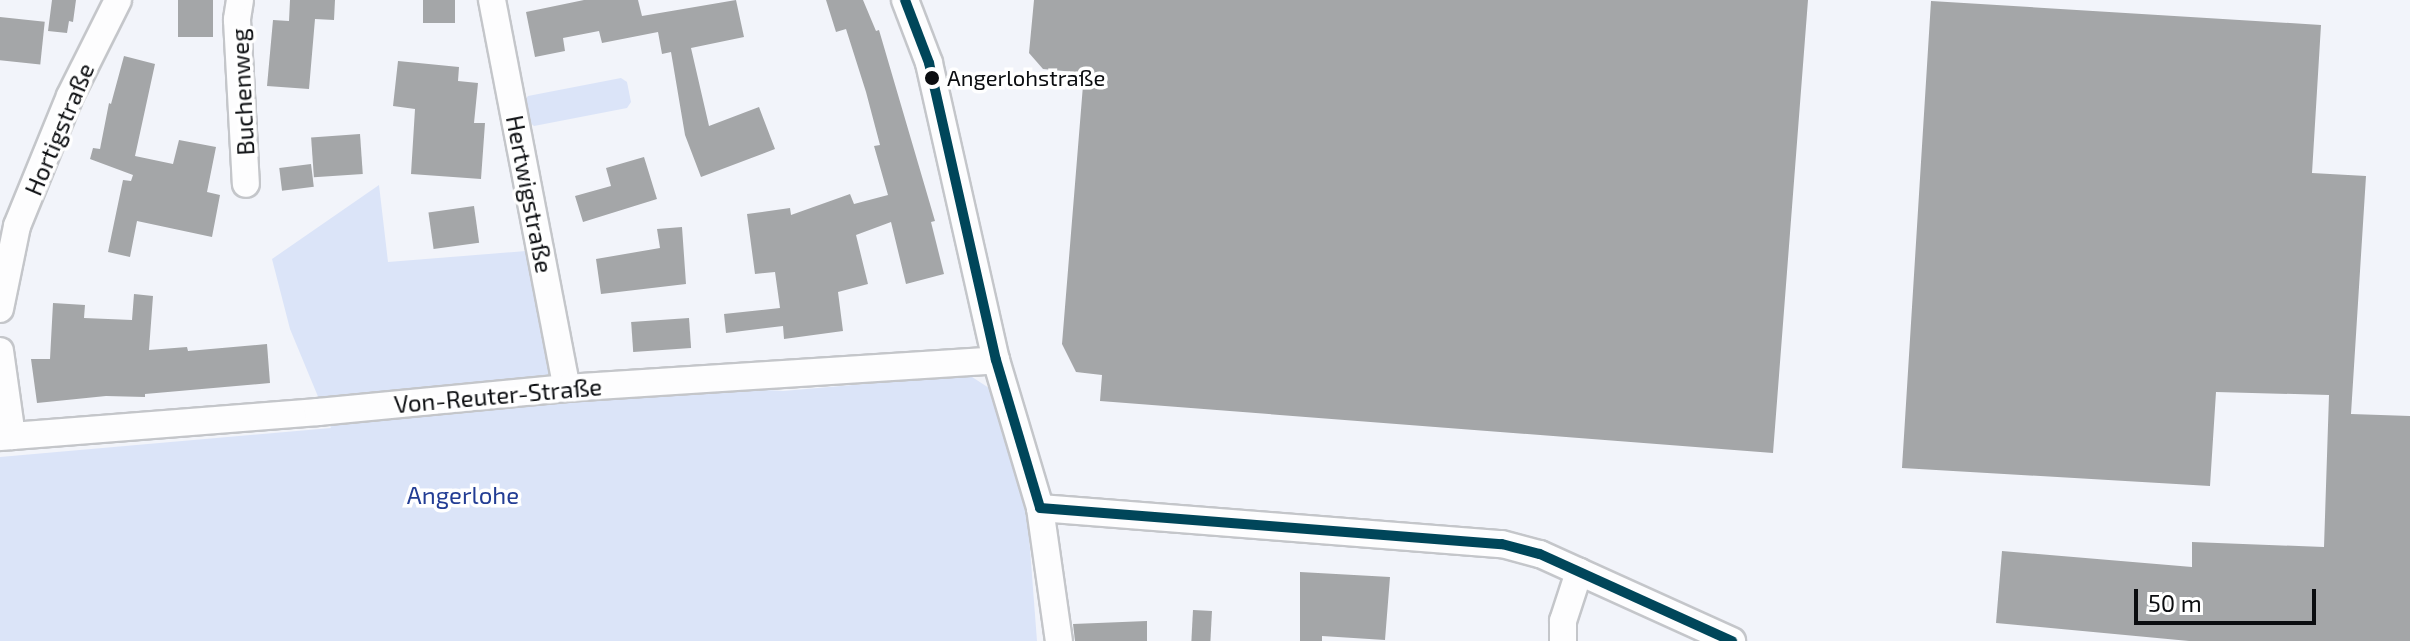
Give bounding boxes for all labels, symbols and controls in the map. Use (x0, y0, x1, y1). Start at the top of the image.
street label: Buchenweg (224, 28, 260, 156)
street label: Hortigstraße (18, 58, 100, 200)
place label: Angerlohstraße (947, 65, 1105, 91)
marker: Angerlohstraße (924, 70, 940, 86)
street label: Hertwigstraße (501, 113, 559, 275)
street label: Von-Reuter-Straße (393, 372, 603, 418)
park label: Angerlohe (407, 481, 519, 509)
scale bar (2138, 573, 2320, 623)
text: 50 m (2148, 588, 2202, 617)

